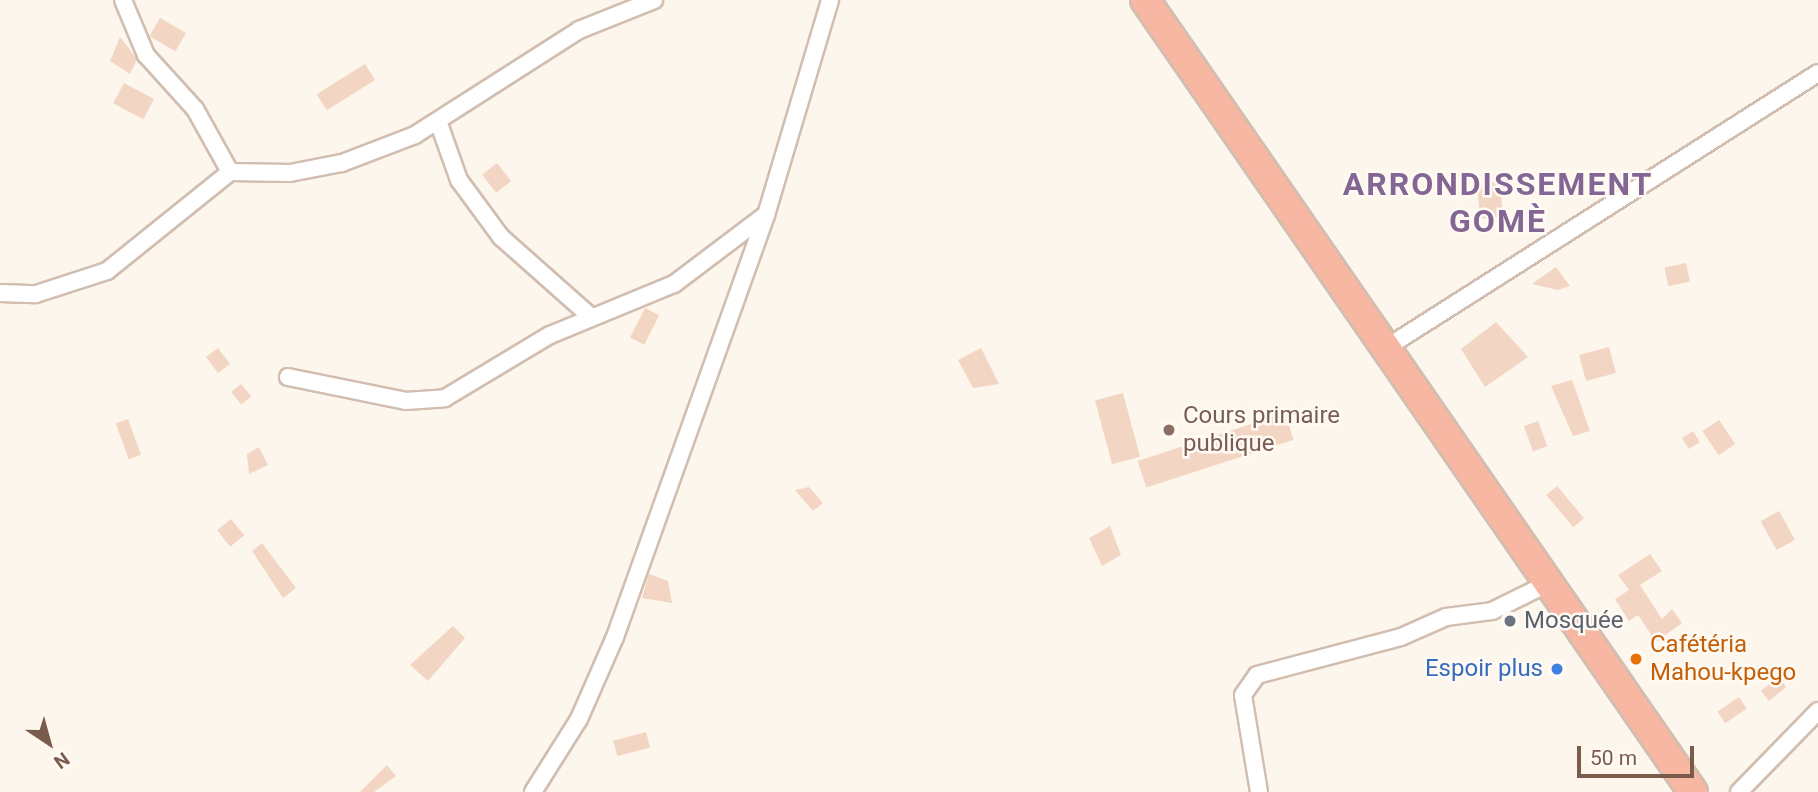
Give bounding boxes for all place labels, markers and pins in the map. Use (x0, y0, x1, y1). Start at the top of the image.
place label: Cours primaire publique (1183, 402, 1340, 458)
marker: Cours primaire publique (1161, 422, 1177, 438)
place label: Mosquée (1524, 607, 1623, 635)
marker: Mosquée (1502, 613, 1518, 629)
place label: Cafétéria Mahou-kpego (1650, 631, 1796, 687)
marker: Cafétéria Mahou-kpego (1628, 651, 1644, 667)
place label: Espoir plus (1425, 655, 1543, 683)
marker: Espoir plus (1549, 661, 1565, 677)

